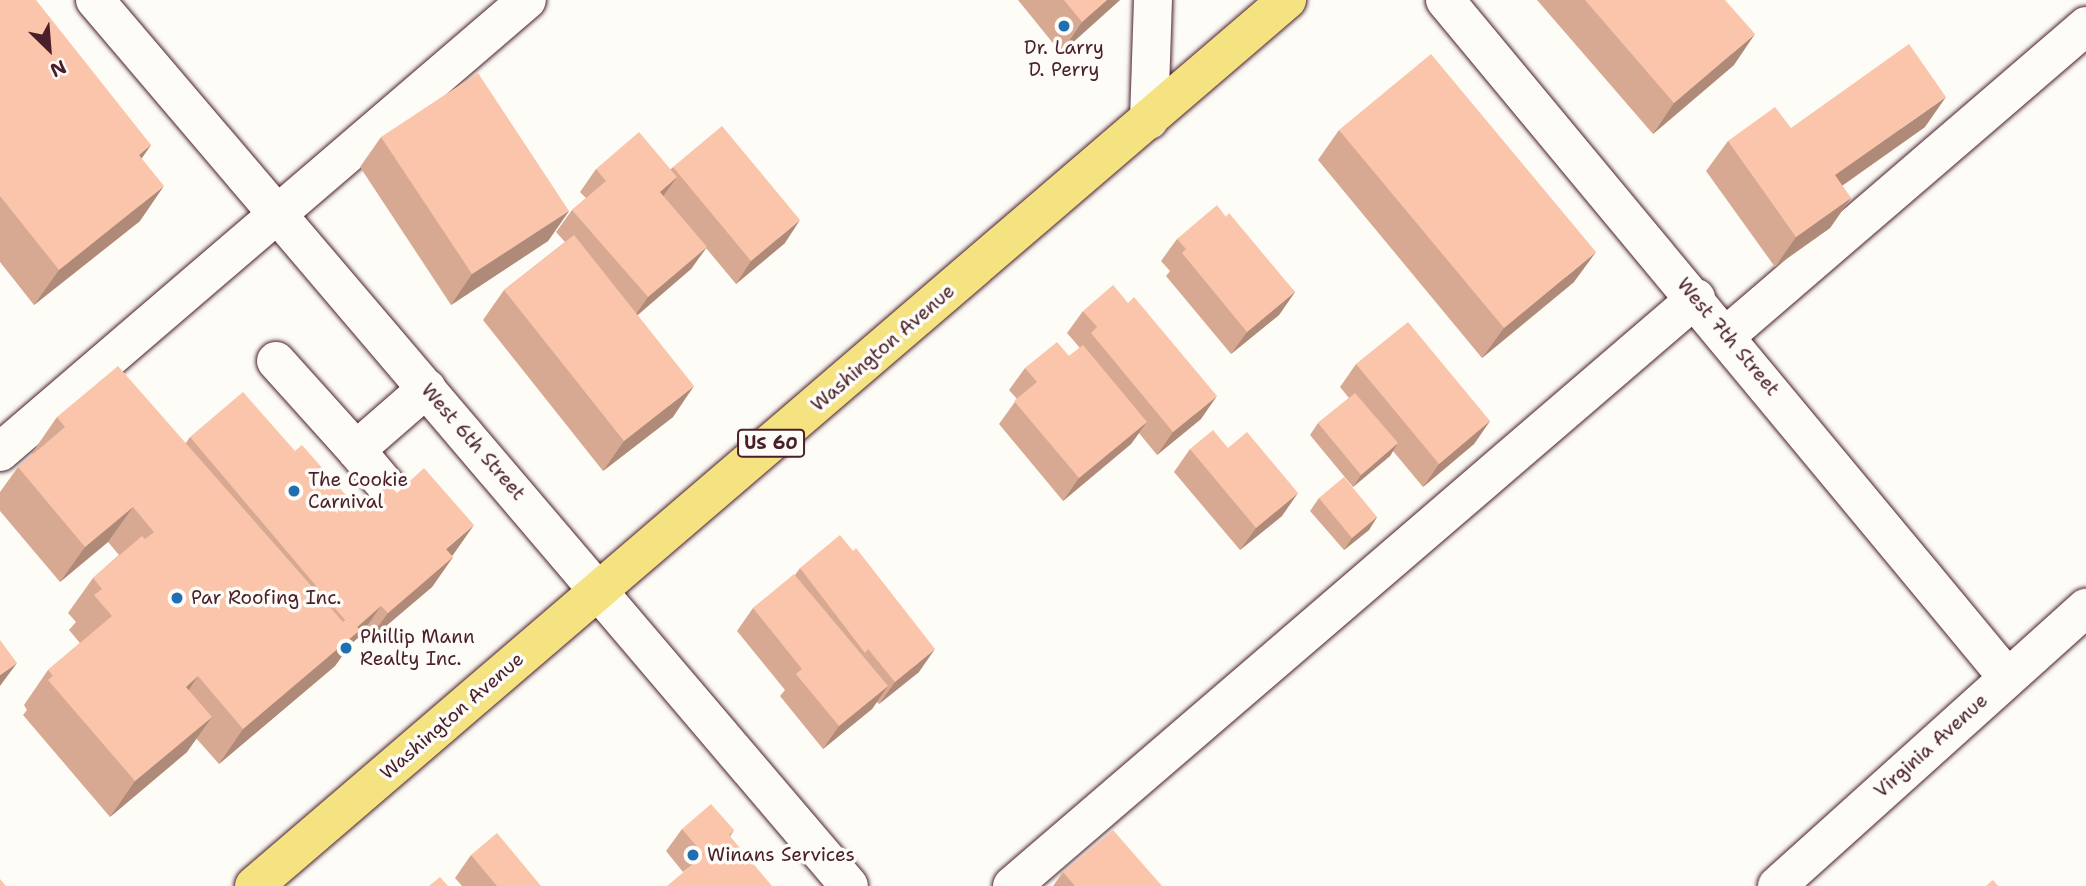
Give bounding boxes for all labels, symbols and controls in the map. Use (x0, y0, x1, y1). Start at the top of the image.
north arrow (14, 14, 84, 84)
marker: Dr. Larry D. Perry (1056, 18, 1072, 34)
place label: Dr. Larry D. Perry (1024, 37, 1104, 81)
text: N (46, 54, 70, 83)
street label: West 7th Street (1672, 273, 1784, 401)
street label: Washington Avenue (807, 280, 959, 416)
street label: West 6th Street (416, 379, 530, 505)
road number: US 60 (736, 428, 806, 458)
place label: The Cookie Carnival (308, 469, 408, 513)
marker: The Cookie Carnival (286, 483, 302, 499)
place label: Par Roofing Inc. (191, 587, 341, 609)
marker: Par Roofing Inc. (169, 590, 185, 606)
place label: Phillip Mann Realty Inc. (360, 626, 475, 670)
marker: Phillip Mann Realty Inc. (338, 640, 354, 656)
street label: Washington Avenue (376, 648, 528, 784)
street label: Virginia Avenue (1870, 689, 1992, 803)
place label: Winans Services (707, 844, 855, 866)
marker: Winans Services (685, 847, 701, 863)

